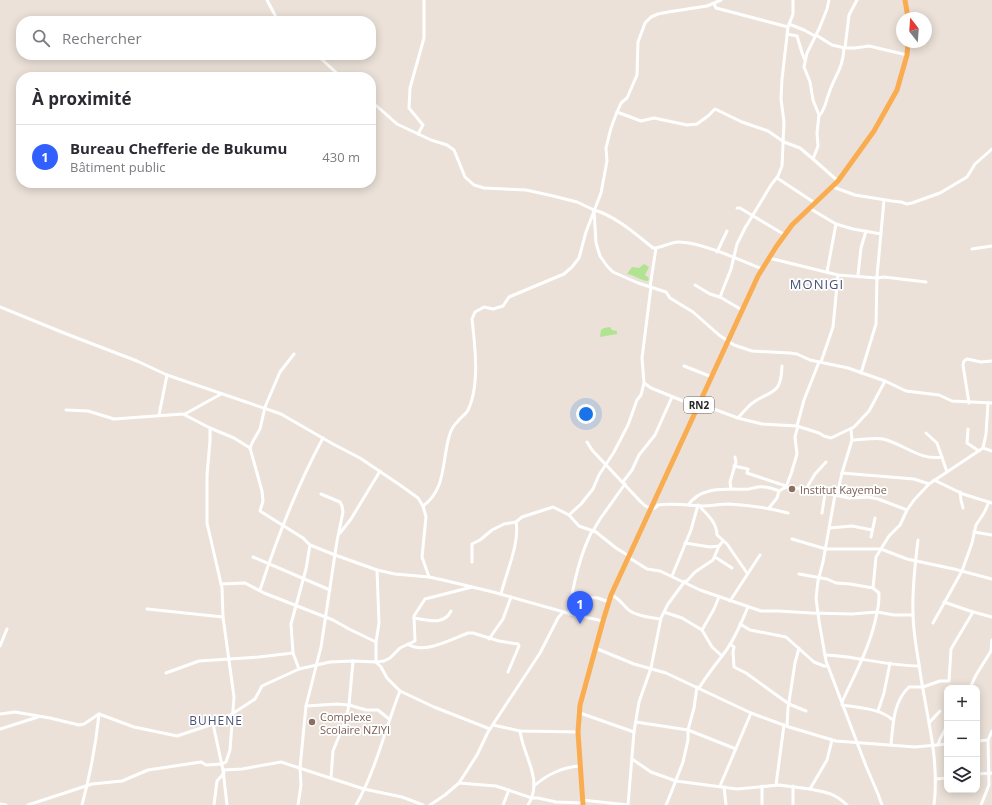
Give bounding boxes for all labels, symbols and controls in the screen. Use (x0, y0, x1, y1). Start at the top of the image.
north arrow (896, 12, 932, 48)
search box (16, 16, 376, 60)
icon: search (30, 27, 52, 49)
text: Rechercher (62, 28, 142, 48)
text: À proximité (32, 87, 131, 110)
text: Bureau Chefferie de Bukumu (70, 138, 287, 158)
text: 1 (41, 148, 49, 166)
text: 430 m (322, 148, 360, 166)
text: Bâtiment public (70, 158, 166, 176)
district label: MONIGI (790, 275, 844, 293)
road number: RN2 (684, 397, 714, 413)
your location (576, 404, 596, 424)
place label: Institut Kayembe (800, 482, 887, 497)
marker: Institut Kayembe (787, 484, 797, 494)
pin: 1 (567, 591, 593, 624)
map controls (944, 685, 980, 793)
button: + (944, 685, 980, 721)
place label: Complexe Scolaire NZIYI (320, 709, 390, 737)
district label: BUHENE (189, 712, 243, 729)
marker: Complexe Scolaire NZIYI (307, 717, 317, 727)
button: − (944, 721, 980, 757)
button: layers (944, 757, 980, 793)

